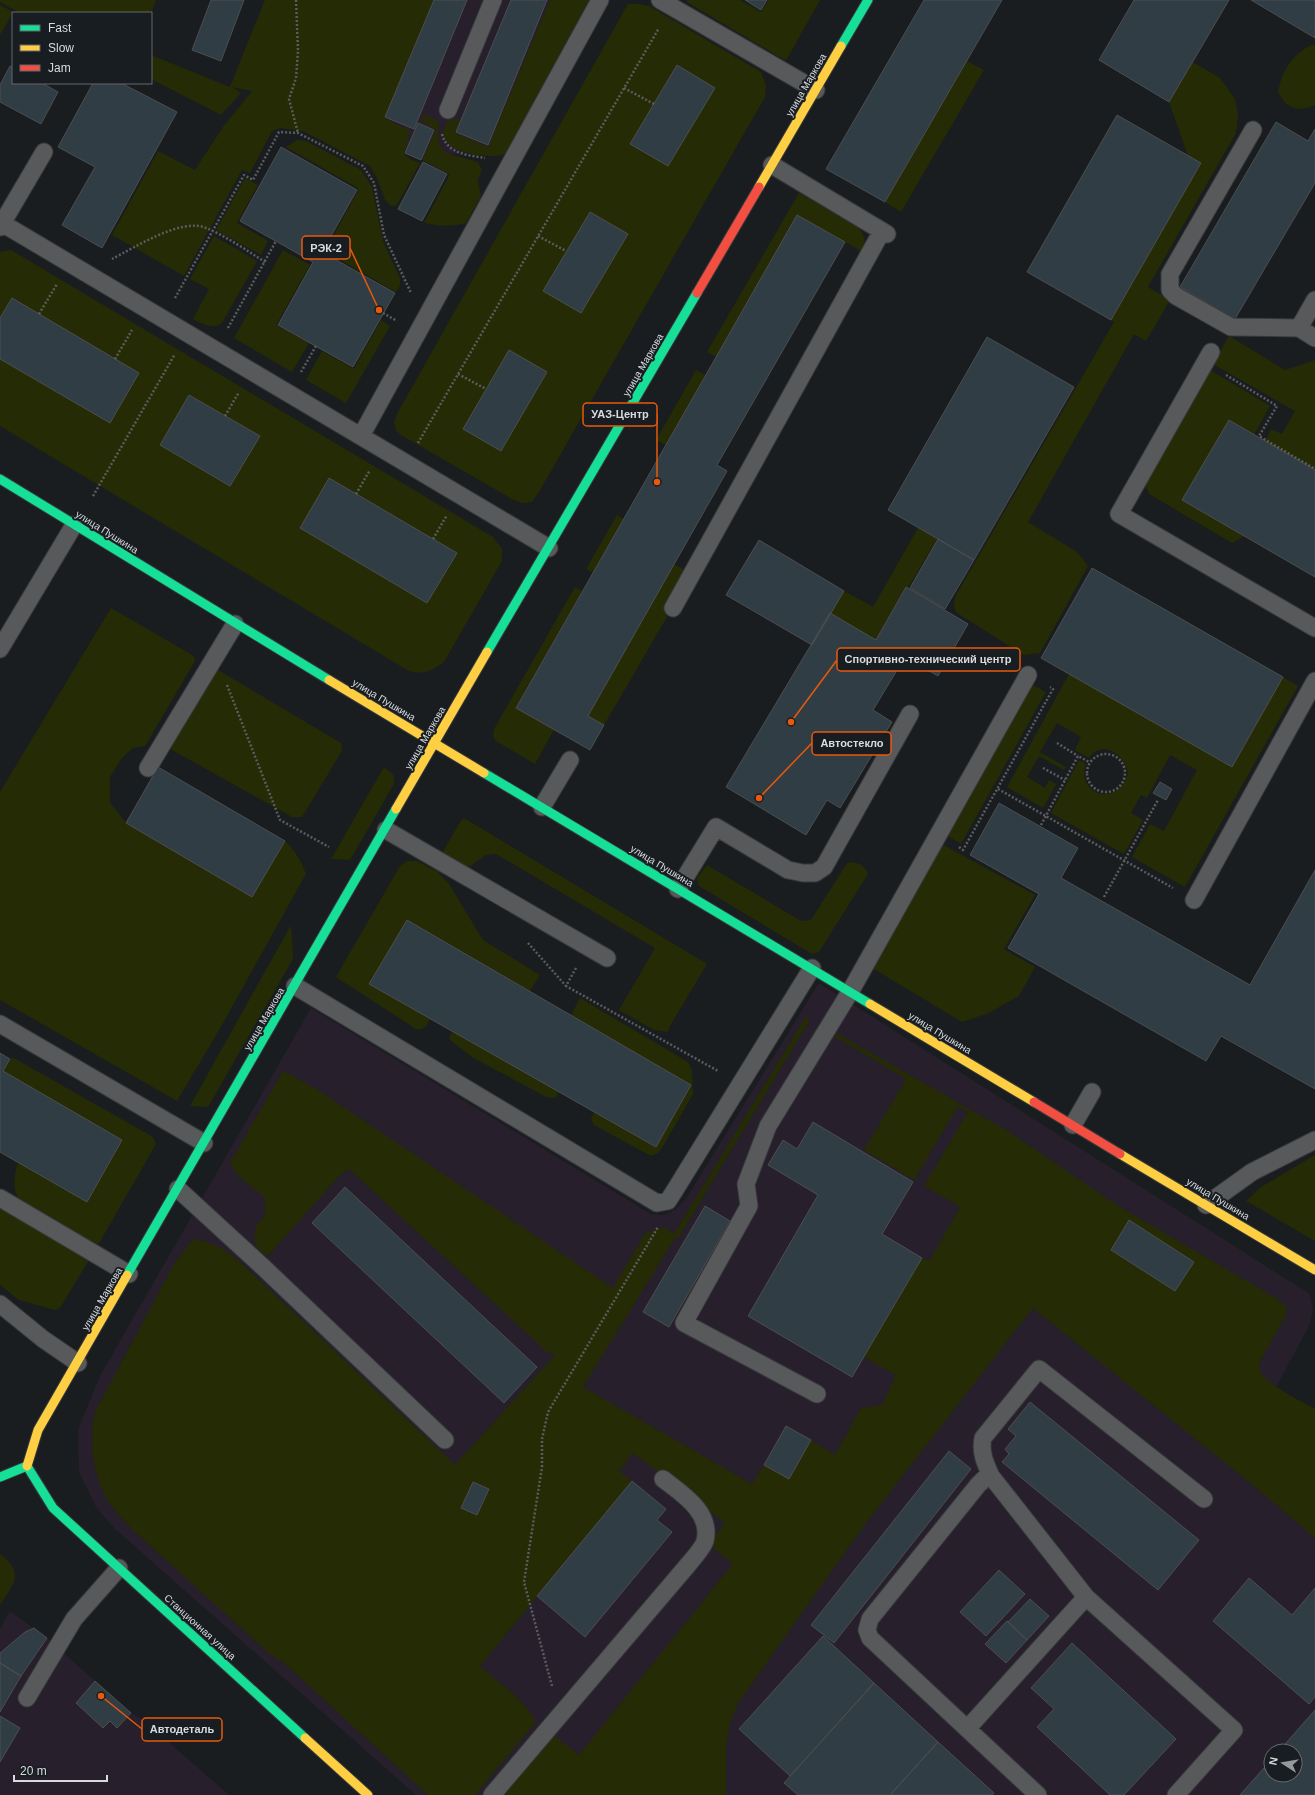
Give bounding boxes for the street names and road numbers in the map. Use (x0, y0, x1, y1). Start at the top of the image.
street label: улица Маркова (784, 51, 829, 118)
street label: улица Маркова (621, 331, 666, 398)
street label: улица Пушкина (74, 508, 141, 556)
street label: улица Пушкина (351, 677, 418, 723)
street label: улица Маркова (403, 704, 448, 771)
street label: улица Пушкина (629, 843, 696, 889)
street label: улица Маркова (242, 985, 287, 1052)
street label: улица Пушкина (907, 1010, 974, 1056)
street label: улица Пушкина (1185, 1176, 1252, 1222)
street label: улица Маркова (80, 1265, 125, 1332)
street label: Станционная улица (162, 1592, 238, 1662)

